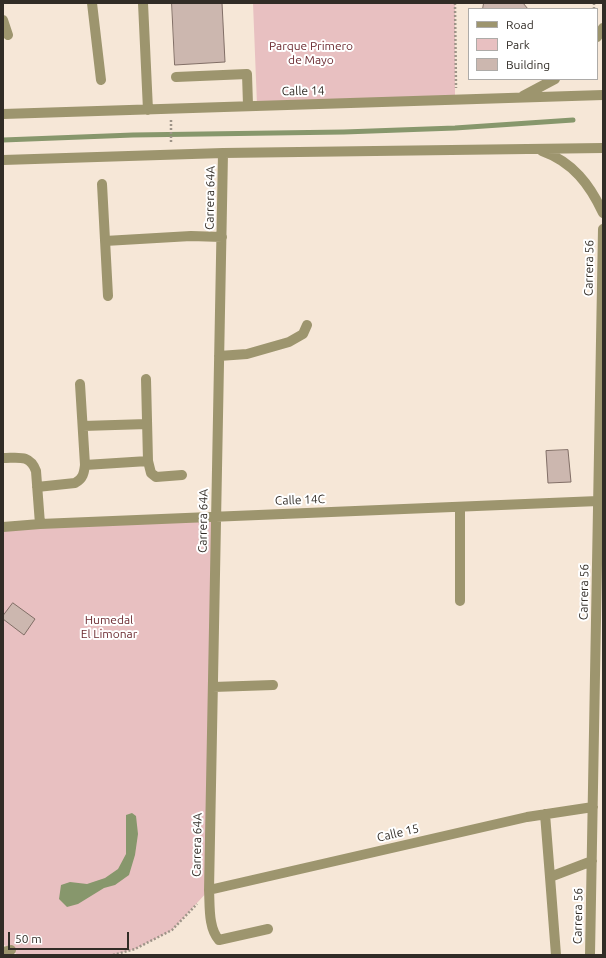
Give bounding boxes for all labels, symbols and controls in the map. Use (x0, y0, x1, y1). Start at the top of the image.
legend (468, 8, 598, 80)
text: Road (506, 18, 534, 31)
text: Park (506, 38, 530, 51)
park label: Parque Primero de Mayo (269, 39, 353, 67)
text: Building (506, 58, 550, 71)
street label: Calle 14 (282, 83, 324, 99)
street label: Carrera 64A (202, 166, 218, 230)
street label: Carrera 56 (581, 240, 597, 296)
street label: Carrera 64A (195, 489, 211, 553)
street label: Calle 14C (275, 492, 325, 508)
street label: Carrera 56 (576, 564, 592, 620)
park label: Humedal El Limonar (81, 613, 137, 641)
street label: Carrera 64A (189, 813, 205, 877)
street label: Calle 15 (376, 821, 420, 845)
street label: Carrera 56 (570, 888, 586, 944)
scale bar (10, 924, 131, 950)
text: 50 m (15, 932, 42, 945)

